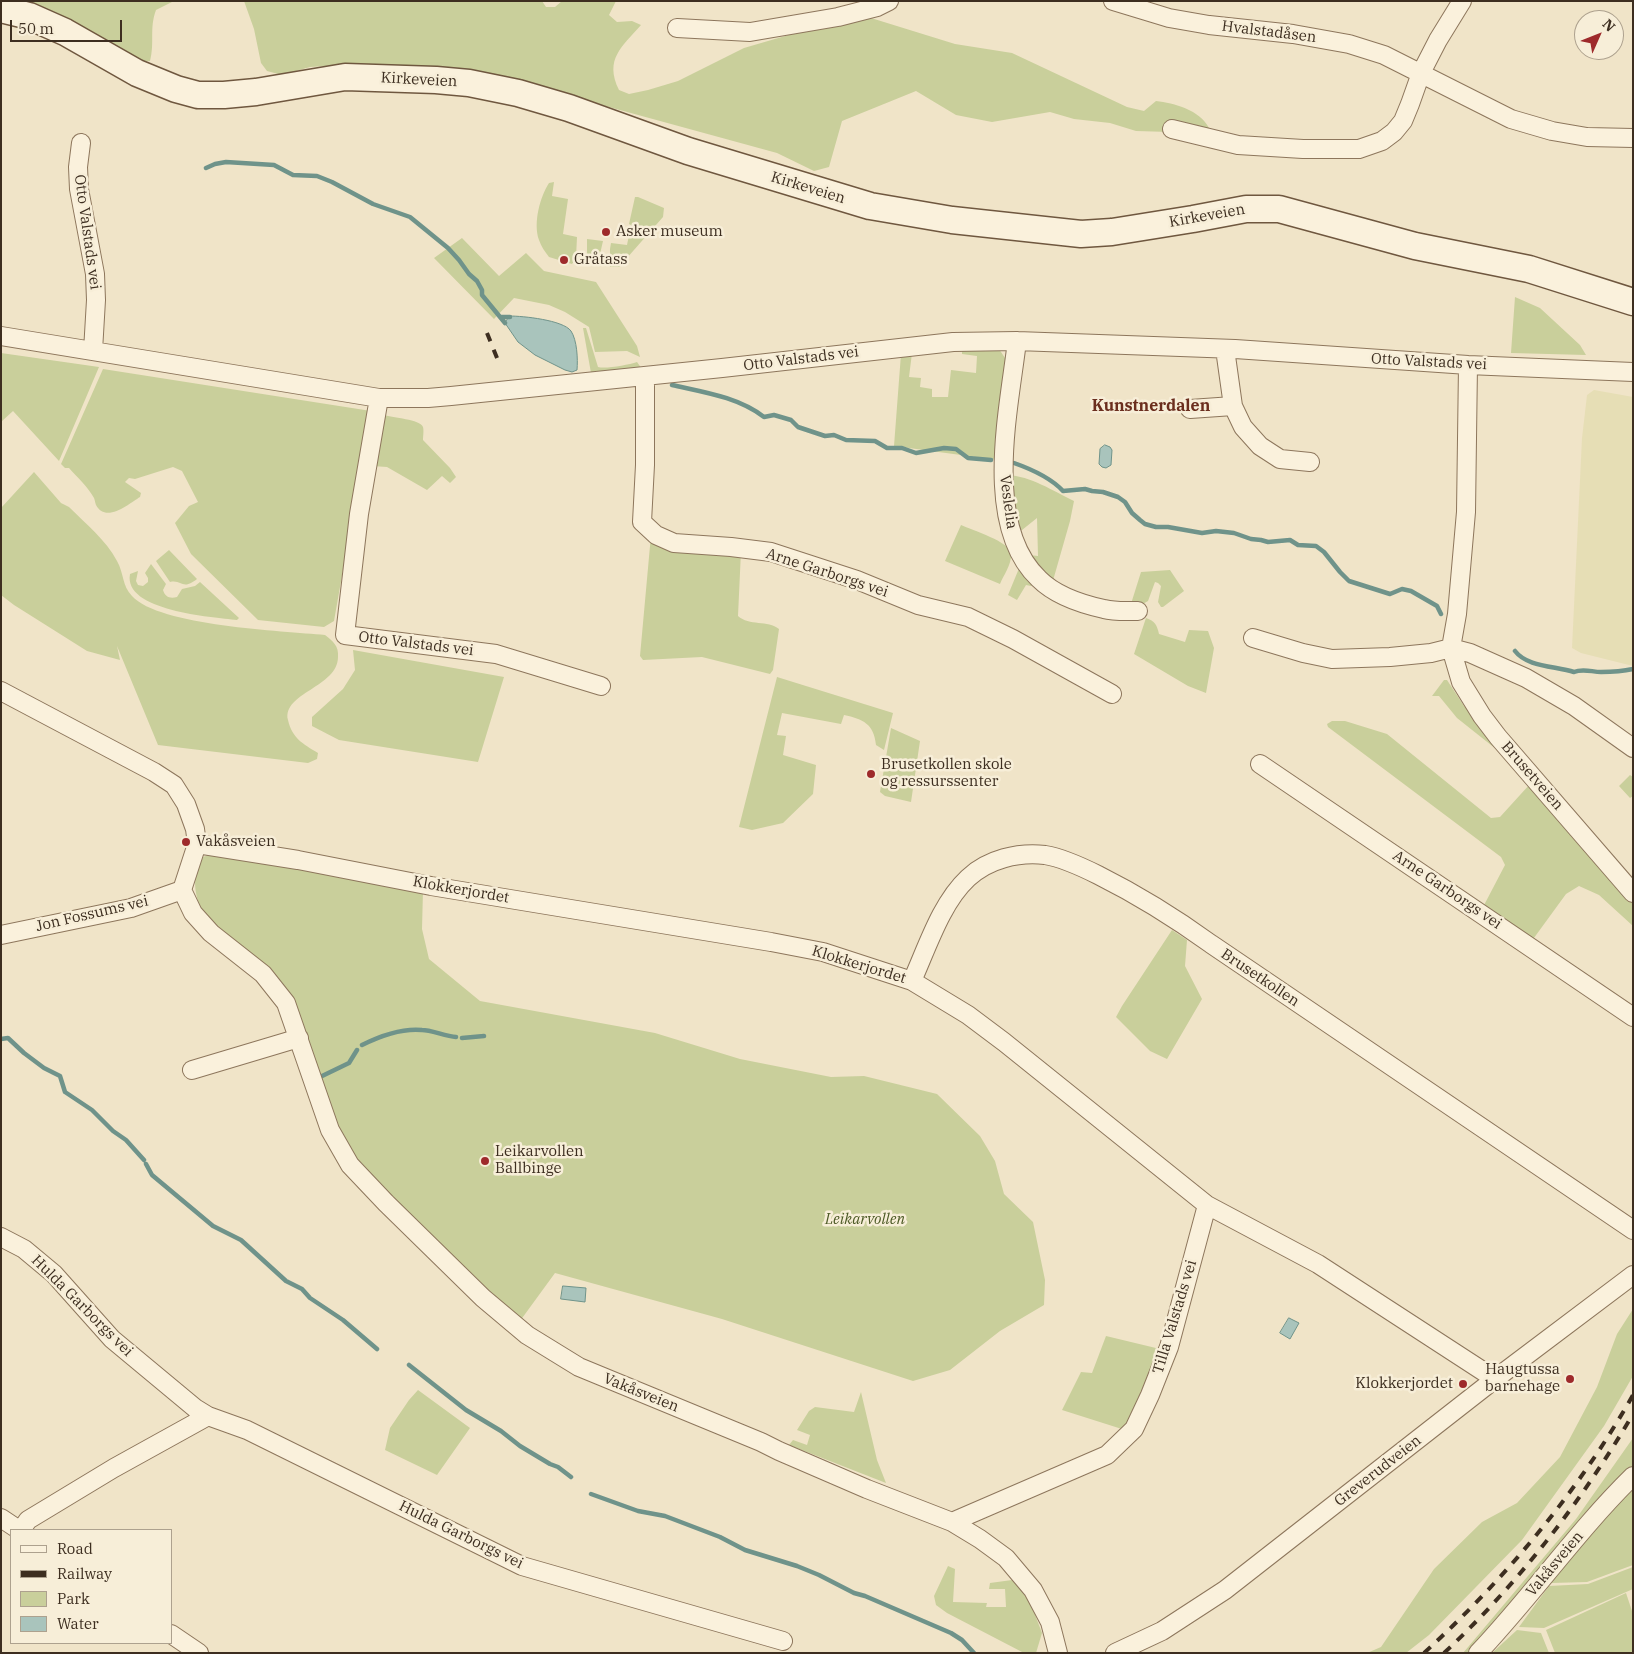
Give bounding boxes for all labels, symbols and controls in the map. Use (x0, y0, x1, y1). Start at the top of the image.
scale bar (12, 10, 125, 42)
north arrow (1574, 10, 1624, 60)
text: N (1599, 15, 1619, 36)
street label: Hvalstadåsen (1221, 17, 1317, 47)
text: 50 m (18, 19, 54, 38)
street label: Kirkeveien (380, 69, 458, 91)
street label: Kirkeveien (769, 168, 847, 208)
street label: Otto Valstads vei (70, 173, 104, 291)
street label: Kirkeveien (1168, 200, 1246, 232)
place label: Asker museum (616, 223, 723, 241)
marker: Asker museum (600, 226, 612, 238)
place label: Gråtass (574, 251, 628, 269)
marker: Gråtass (558, 254, 570, 266)
street label: Otto Valstads vei (742, 343, 860, 375)
street label: Otto Valstads vei (1371, 350, 1487, 374)
district label: Kunstnerdalen (1092, 396, 1210, 416)
street label: Veslelia (995, 474, 1021, 530)
street label: Arne Garborgs vei (764, 545, 890, 601)
street label: Otto Valstads vei (357, 628, 475, 660)
street label: Brusetveien (1497, 738, 1567, 814)
place label: Brusetkollen skole og ressurssenter (881, 756, 1012, 791)
marker: Brusetkollen skole og ressurssenter (865, 768, 877, 780)
place label: Vakåsveien (196, 833, 276, 851)
marker: Vakåsveien (180, 836, 192, 848)
street label: Arne Garborgs vei (1389, 847, 1505, 933)
street label: Klokkerjordet (411, 873, 511, 907)
street label: Jon Fossums vei (34, 892, 150, 936)
street label: Klokkerjordet (810, 942, 908, 988)
street label: Brusetkollen (1217, 945, 1303, 1011)
place label: Leikarvollen Ballbinge (495, 1143, 584, 1178)
marker: Leikarvollen Ballbinge (479, 1155, 491, 1167)
park label: Leikarvollen (825, 1211, 905, 1229)
street label: Hulda Garborgs vei (28, 1252, 136, 1360)
street label: Tilla Valstads vei (1149, 1258, 1201, 1376)
place label: Haugtussa barnehage (1485, 1361, 1560, 1396)
street label: Vakåsveien (601, 1370, 681, 1416)
marker: Haugtussa barnehage (1564, 1373, 1576, 1385)
place label: Klokkerjordet (1355, 1375, 1453, 1393)
marker: Klokkerjordet (1457, 1378, 1469, 1390)
street label: Greverudveien (1331, 1432, 1425, 1510)
street label: Hulda Garborgs vei (396, 1497, 526, 1573)
street label: Vakåsveien (1523, 1528, 1587, 1600)
legend (10, 1529, 172, 1644)
text: Road (57, 1539, 93, 1558)
text: Railway (57, 1564, 112, 1583)
text: Park (57, 1589, 90, 1608)
text: Water (57, 1614, 99, 1633)

